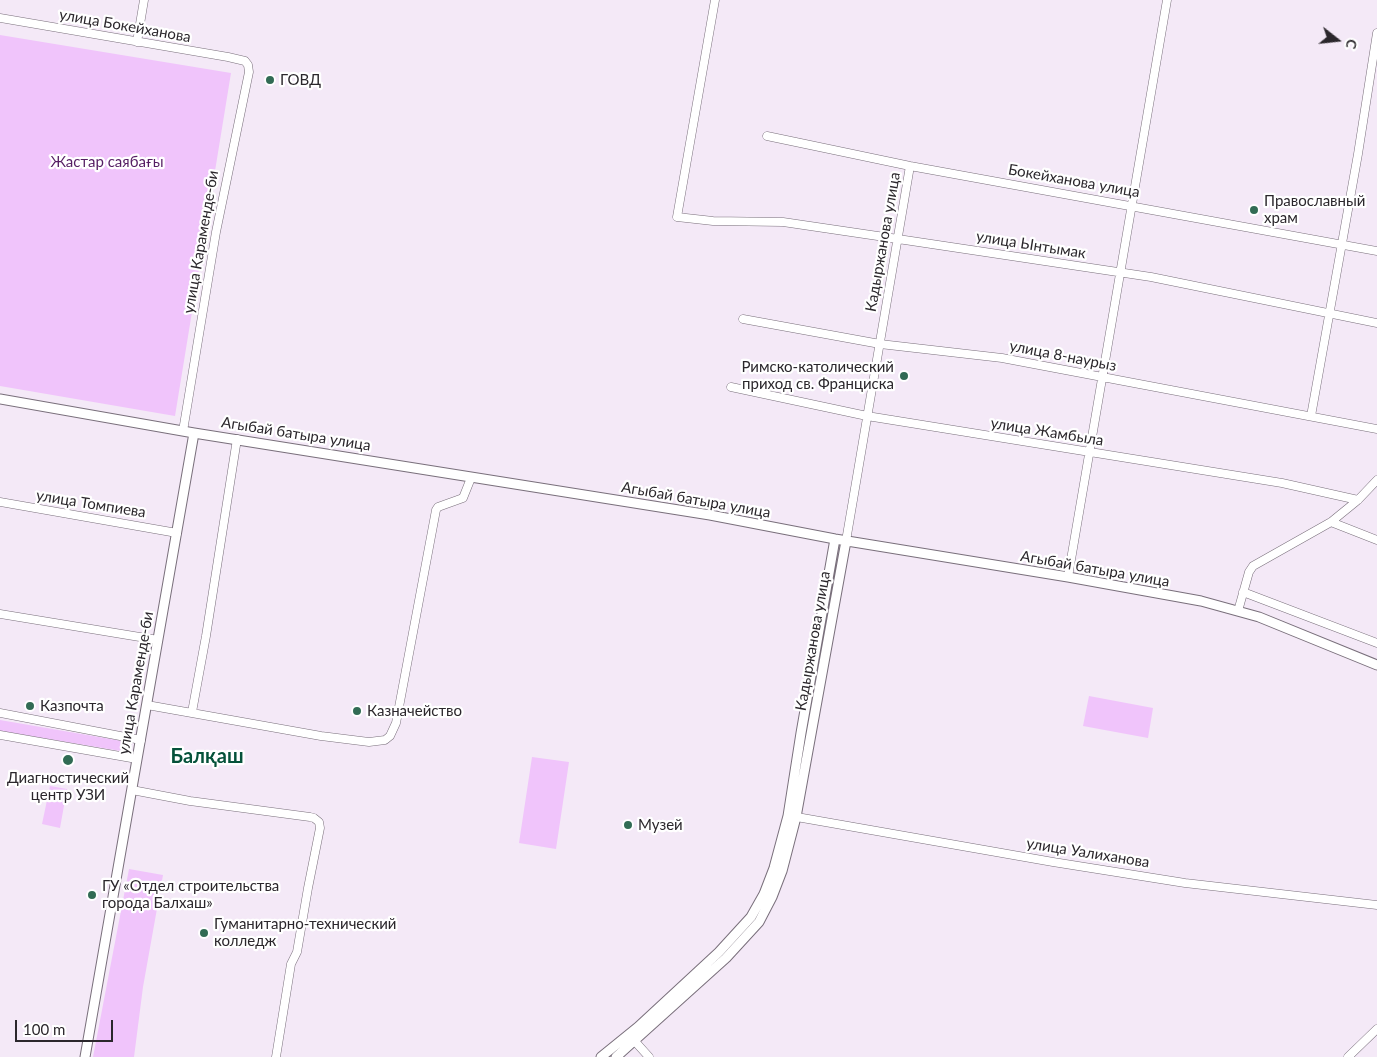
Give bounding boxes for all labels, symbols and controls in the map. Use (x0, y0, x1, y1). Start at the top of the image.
street label: улица Бокейханова (58, 6, 192, 46)
north arrow (1312, 15, 1362, 65)
text: С (1342, 37, 1361, 51)
place label: ГОВД (280, 71, 321, 89)
marker: ГОВД (264, 74, 276, 86)
park label: Жастар саябағы (50, 153, 164, 171)
street label: Бокейханова улица (1007, 161, 1141, 201)
street label: улица Караменде-би (180, 169, 222, 315)
street label: Кадыржанова улица (862, 171, 904, 313)
place label: Православный храм (1264, 192, 1365, 227)
marker: Православный храм (1248, 204, 1260, 216)
street label: улица Ынтымак (975, 227, 1087, 263)
street label: улица 8-наурыз (1008, 337, 1118, 375)
place label: Римско-католический приход св. Франциска (741, 358, 894, 393)
marker: Римско-католический приход св. Франциска (898, 370, 910, 382)
street label: Агыбай батыра улица (220, 413, 372, 455)
street label: улица Жамбыла (989, 414, 1105, 450)
street label: Агыбай батыра улица (620, 478, 772, 522)
street label: улица Томпиева (35, 486, 147, 522)
street label: Агыбай батыра улица (1019, 547, 1171, 591)
street label: Кадыржанова улица (792, 570, 834, 712)
street label: улица Караменде-би (115, 610, 157, 756)
place label: Казпочта (40, 697, 104, 715)
marker: Казпочта (24, 700, 36, 712)
place label: Казначейство (367, 702, 462, 720)
marker: Казначейство (351, 705, 363, 717)
district label: Балқаш (170, 745, 244, 769)
marker: Диагностический центр УЗИ (61, 753, 75, 767)
place label: Диагностический центр УЗИ (7, 769, 129, 804)
place label: Музей (638, 816, 683, 834)
marker: Музей (622, 819, 634, 831)
street label: улица Уалиханова (1025, 834, 1151, 872)
place label: ГУ «Отдел строительства города Балхаш» (102, 877, 279, 912)
marker: ГУ «Отдел строительства города Балхаш» (86, 889, 98, 901)
place label: Гуманитарно-технический колледж (214, 915, 396, 950)
marker: Гуманитарно-технический колледж (198, 927, 210, 939)
scale bar (18, 1010, 115, 1042)
text: 100 m (23, 1020, 65, 1038)

